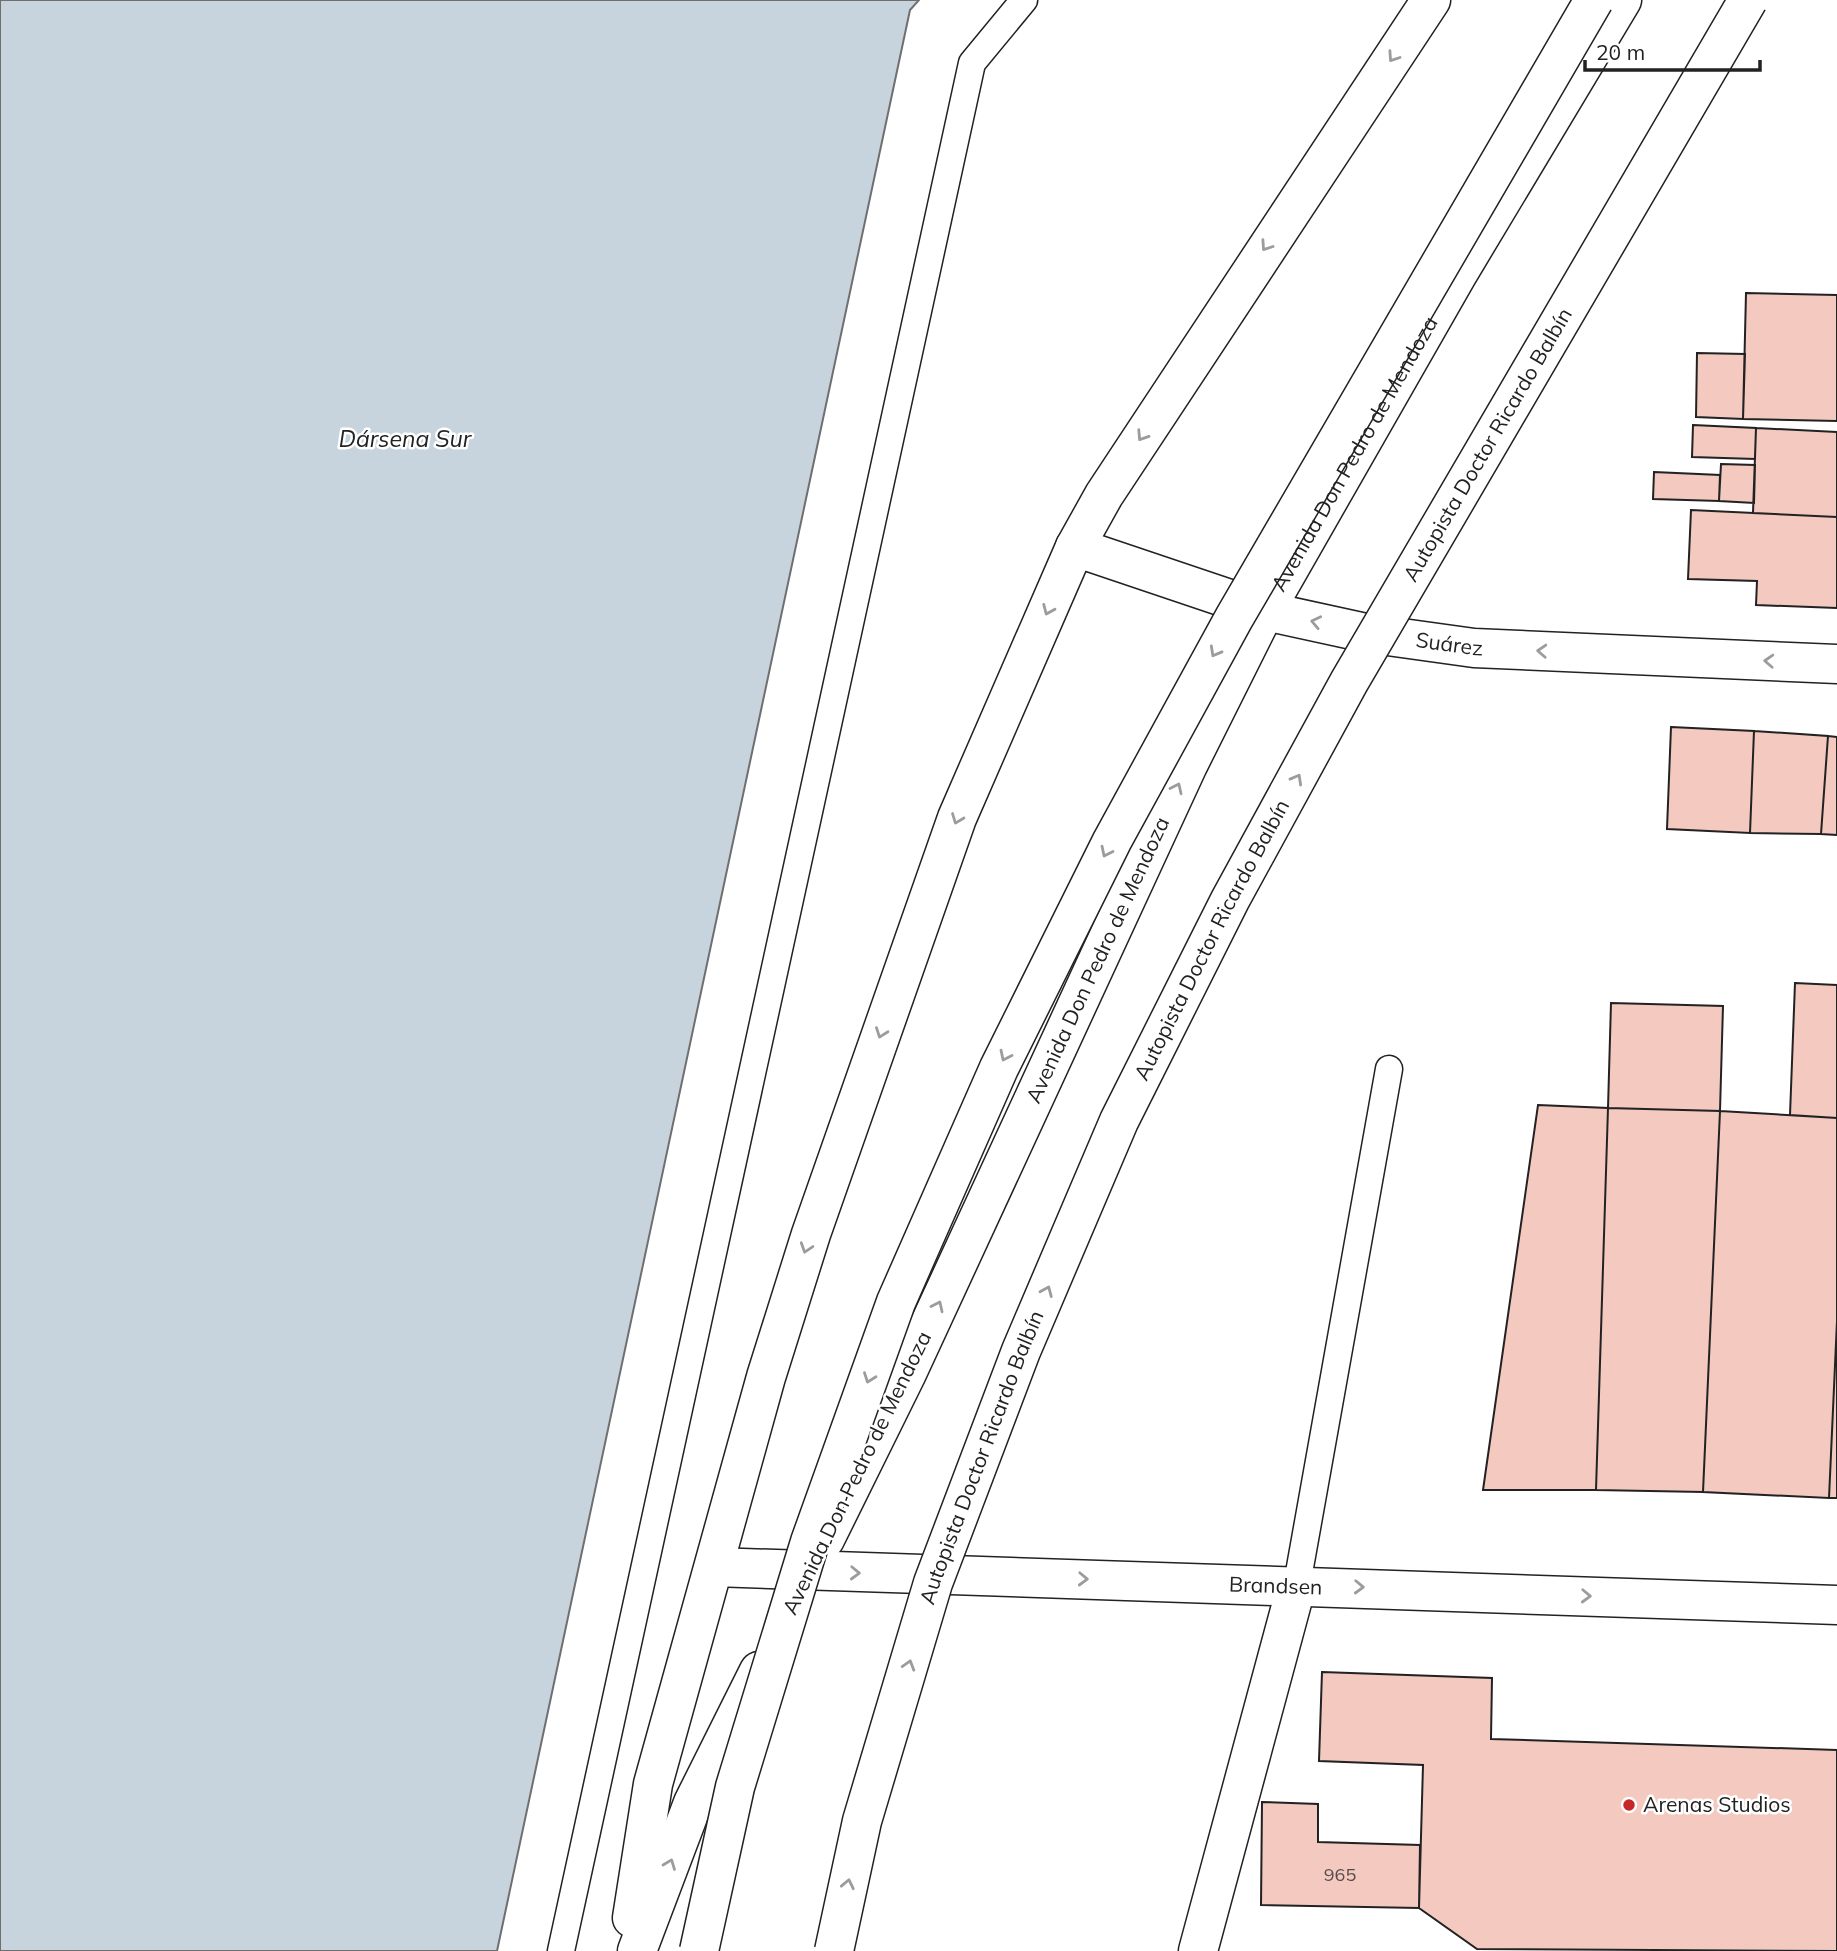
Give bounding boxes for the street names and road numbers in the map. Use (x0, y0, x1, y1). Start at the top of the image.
street label: Autopista Doctor Ricardo Balbín (1397, 303, 1577, 586)
street label: Avenida Don Pedro de Mendoza (1265, 311, 1443, 595)
street label: Suárez (1414, 626, 1484, 660)
street label: Autopista Doctor Ricardo Balbín (1128, 795, 1294, 1084)
street label: Avenida Don Pedro de Mendoza (1020, 813, 1174, 1107)
street label: Autopista Doctor Ricardo Balbín (913, 1306, 1049, 1607)
street label: Avenida Don Pedro de Mendoza (776, 1327, 936, 1618)
street label: Brandsen (1229, 1570, 1323, 1600)

